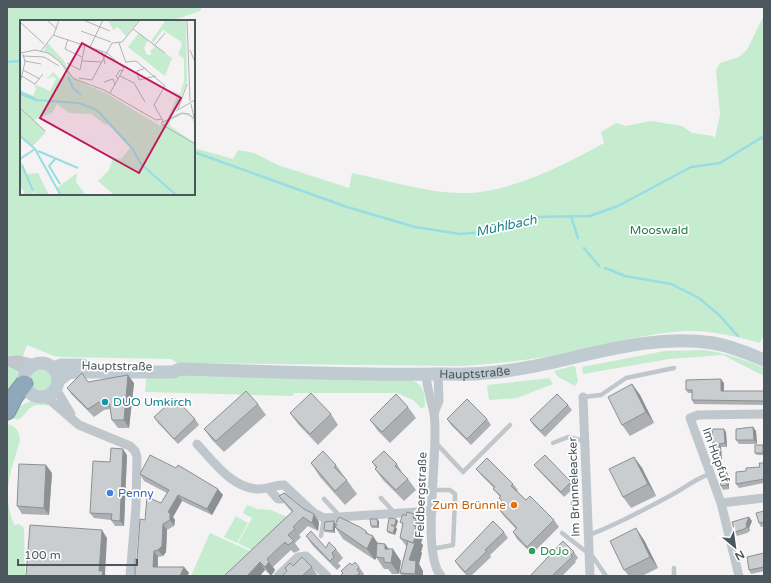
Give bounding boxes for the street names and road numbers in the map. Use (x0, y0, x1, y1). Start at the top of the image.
street label: Hauptstraße (81, 358, 153, 374)
street label: Hauptstraße (439, 363, 511, 381)
street label: Im Hupfuf (700, 426, 733, 485)
street label: Im Brünneleacker (565, 437, 583, 537)
street label: Feldbergstraße (412, 451, 430, 538)

